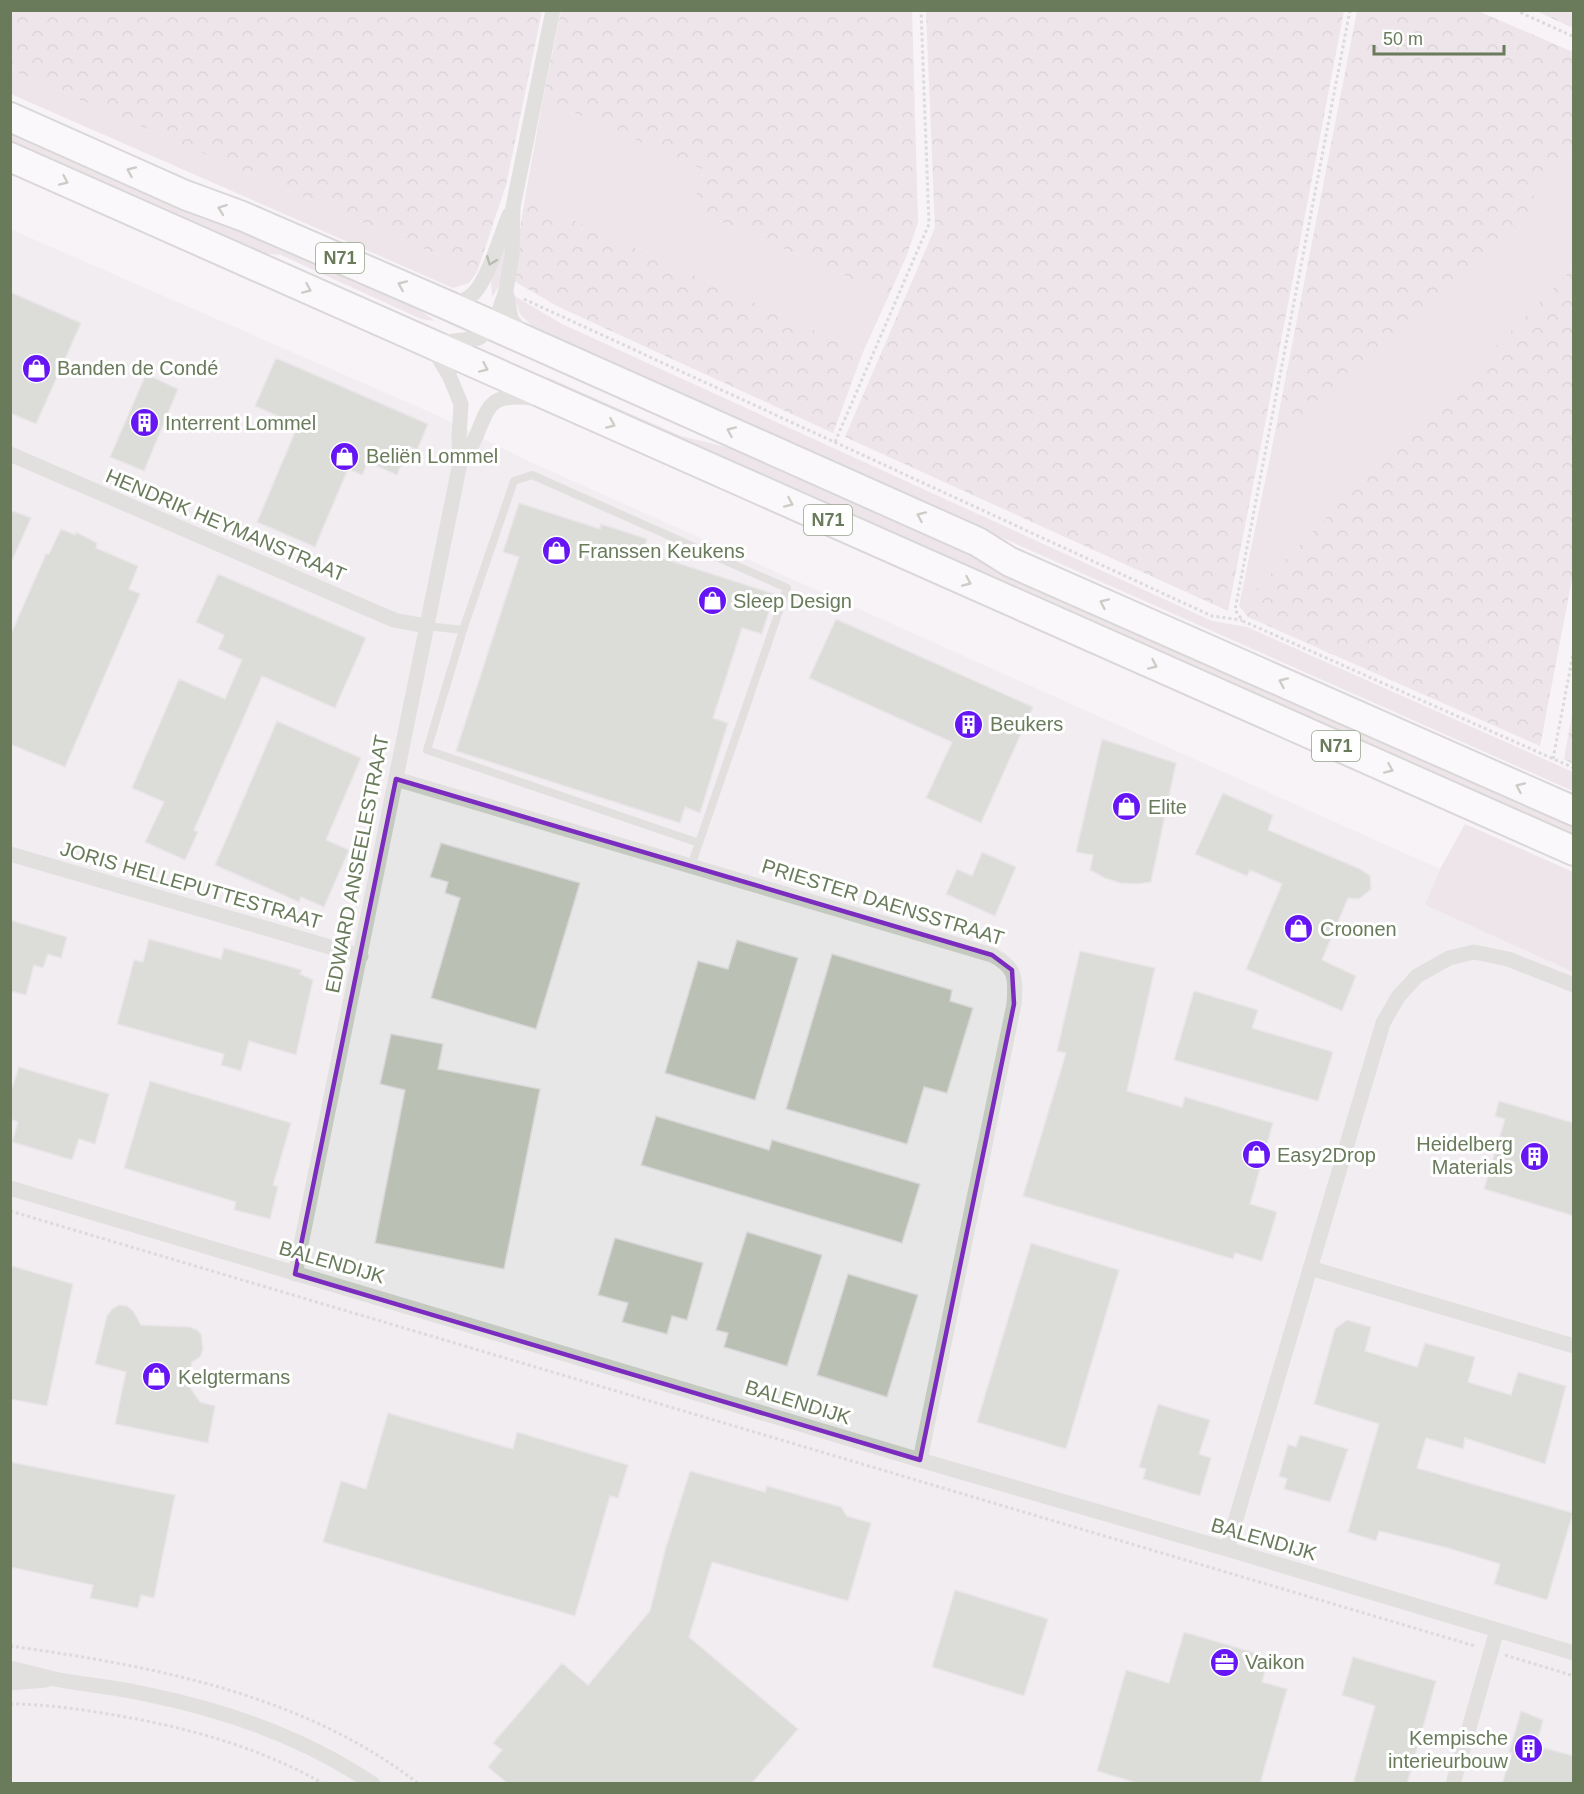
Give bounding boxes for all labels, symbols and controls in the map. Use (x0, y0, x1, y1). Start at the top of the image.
scale bar (1374, 18, 1504, 56)
text: 50 m (1383, 29, 1423, 49)
one-way arrow (127, 166, 138, 178)
one-way arrow (58, 174, 69, 186)
one-way arrow (218, 203, 228, 216)
road number: N71 (316, 243, 364, 273)
one-way arrow (485, 255, 498, 266)
one-way arrow (397, 280, 408, 292)
one-way arrow (301, 282, 312, 294)
shop icon: Banden de Condé (20, 352, 52, 384)
place label: Banden de Condé (57, 357, 218, 379)
one-way arrow (478, 360, 489, 372)
building icon: Interrent Lommel (128, 407, 160, 439)
place label: Interrent Lommel (165, 412, 316, 434)
one-way arrow (604, 416, 615, 428)
one-way arrow (726, 427, 737, 439)
shop icon: Beliën Lommel (329, 440, 361, 472)
place label: Beliën Lommel (366, 445, 498, 467)
street label: HENDRIK HEYMANSTRAAT (103, 464, 349, 586)
one-way arrow (782, 496, 793, 508)
road number: N71 (804, 505, 852, 535)
one-way arrow (916, 511, 927, 523)
shop icon: Franssen Keukens (541, 535, 573, 567)
place label: Franssen Keukens (578, 540, 745, 562)
one-way arrow (961, 575, 972, 587)
shop icon: Sleep Design (696, 585, 728, 617)
place label: Sleep Design (733, 590, 852, 612)
one-way arrow (1099, 598, 1110, 610)
one-way arrow (1147, 657, 1158, 669)
one-way arrow (1278, 677, 1289, 689)
building icon: Beukers (953, 708, 985, 740)
place label: Beukers (990, 713, 1063, 735)
road number: N71 (1312, 731, 1360, 761)
street label: EDWARD ANSEELESTRAAT (321, 733, 393, 995)
one-way arrow (1382, 762, 1393, 774)
one-way arrow (1515, 782, 1526, 794)
shop icon: Elite (1111, 791, 1143, 823)
place label: Elite (1148, 796, 1187, 818)
street label: JORIS HELLEPUTTESTRAAT (58, 837, 324, 933)
street label: PRIESTER DAENSSTRAAT (759, 855, 1007, 949)
shop icon: Croonen (1283, 913, 1315, 945)
place label: Croonen (1320, 918, 1397, 940)
place label: Heidelberg Materials (1416, 1133, 1513, 1178)
shop icon: Easy2Drop (1240, 1139, 1272, 1171)
building icon: Heidelberg Materials (1518, 1140, 1550, 1172)
place label: Easy2Drop (1277, 1144, 1376, 1166)
street label: BALENDIJK (277, 1236, 388, 1288)
shop icon: Kelgtermans (141, 1361, 173, 1393)
place label: Kelgtermans (178, 1366, 290, 1388)
street label: BALENDIJK (743, 1376, 854, 1429)
street label: BALENDIJK (1209, 1513, 1320, 1565)
office icon: Vaikon (1208, 1646, 1240, 1678)
place label: Vaikon (1245, 1651, 1305, 1673)
place label: Kempische interieurbouw (1388, 1727, 1509, 1772)
building icon: Kempische interieurbouw (1513, 1733, 1545, 1765)

